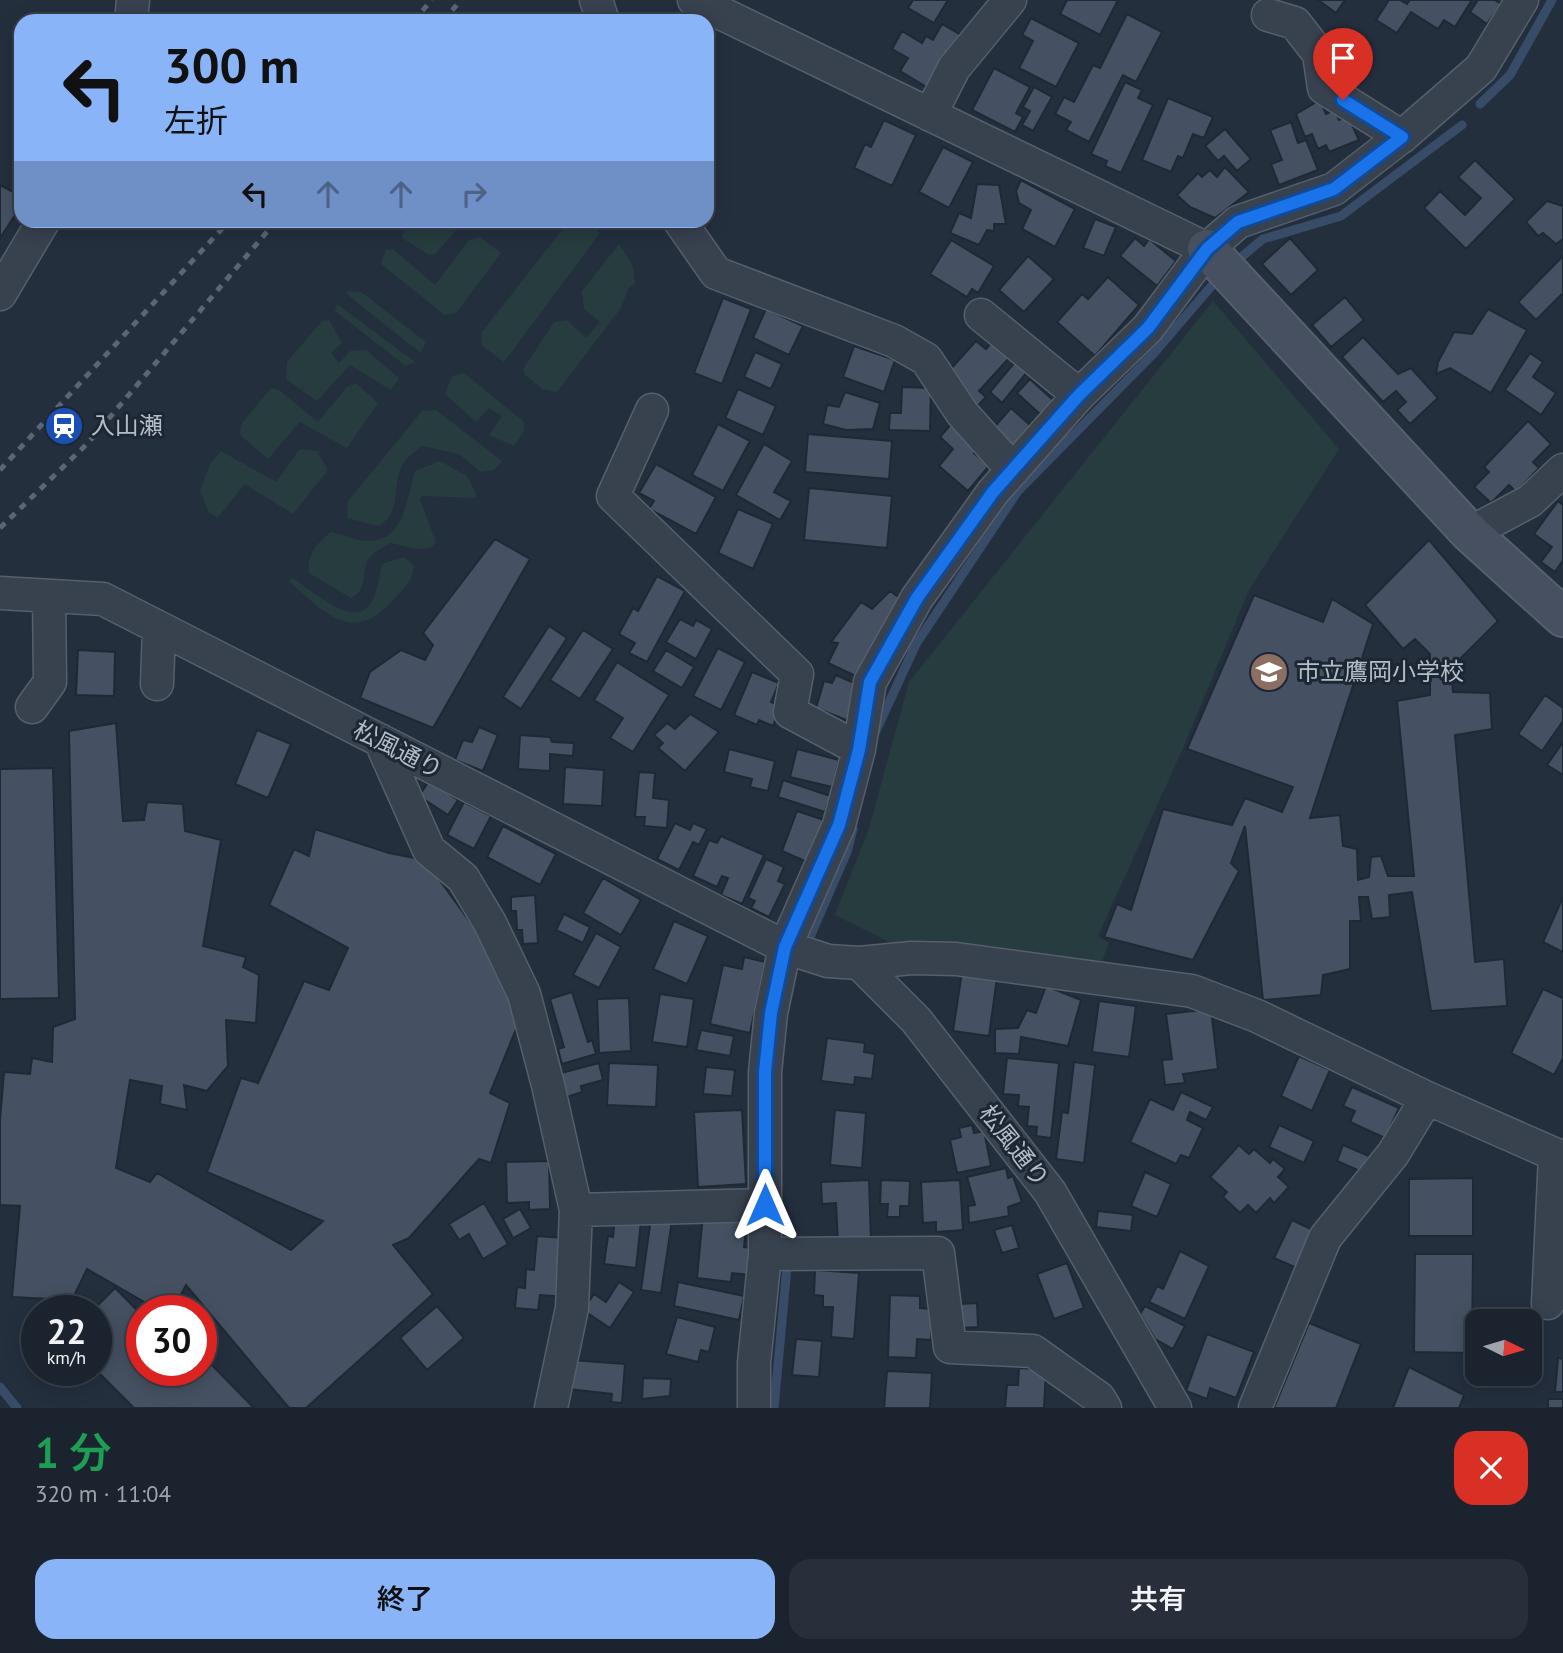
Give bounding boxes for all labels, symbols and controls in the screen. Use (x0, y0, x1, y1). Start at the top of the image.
pin (1313, 28, 1373, 100)
text: 300 m (164, 33, 299, 97)
icon: arrive (1324, 39, 1362, 77)
icon: left (49, 42, 140, 133)
text: 左折 (164, 99, 228, 141)
icon: left (236, 175, 274, 213)
icon: ahead (309, 175, 347, 213)
icon: ahead (382, 175, 420, 213)
icon: right (455, 175, 493, 213)
station icon: 入山瀬 (43, 405, 85, 447)
place label: 入山瀬 (91, 410, 163, 441)
school or university icon: 市立鷹岡小学校 (1248, 651, 1290, 693)
place label: 市立鷹岡小学校 (1296, 656, 1464, 687)
street label: 松風通り (348, 714, 448, 785)
street label: 松風通り (973, 1098, 1056, 1193)
position arrow (728, 1168, 802, 1242)
speed limit sign: 30 (126, 1295, 217, 1386)
text: 22 (47, 1308, 86, 1354)
north arrow (1465, 1309, 1542, 1386)
map controls (1465, 1309, 1542, 1386)
text: km/h (47, 1346, 86, 1369)
text: 1 分 (35, 1425, 111, 1480)
button: close (1454, 1431, 1528, 1505)
text: 320 m · 11:04 (35, 1479, 171, 1508)
button: 終了 (35, 1559, 775, 1639)
button: 共有 (789, 1559, 1528, 1639)

